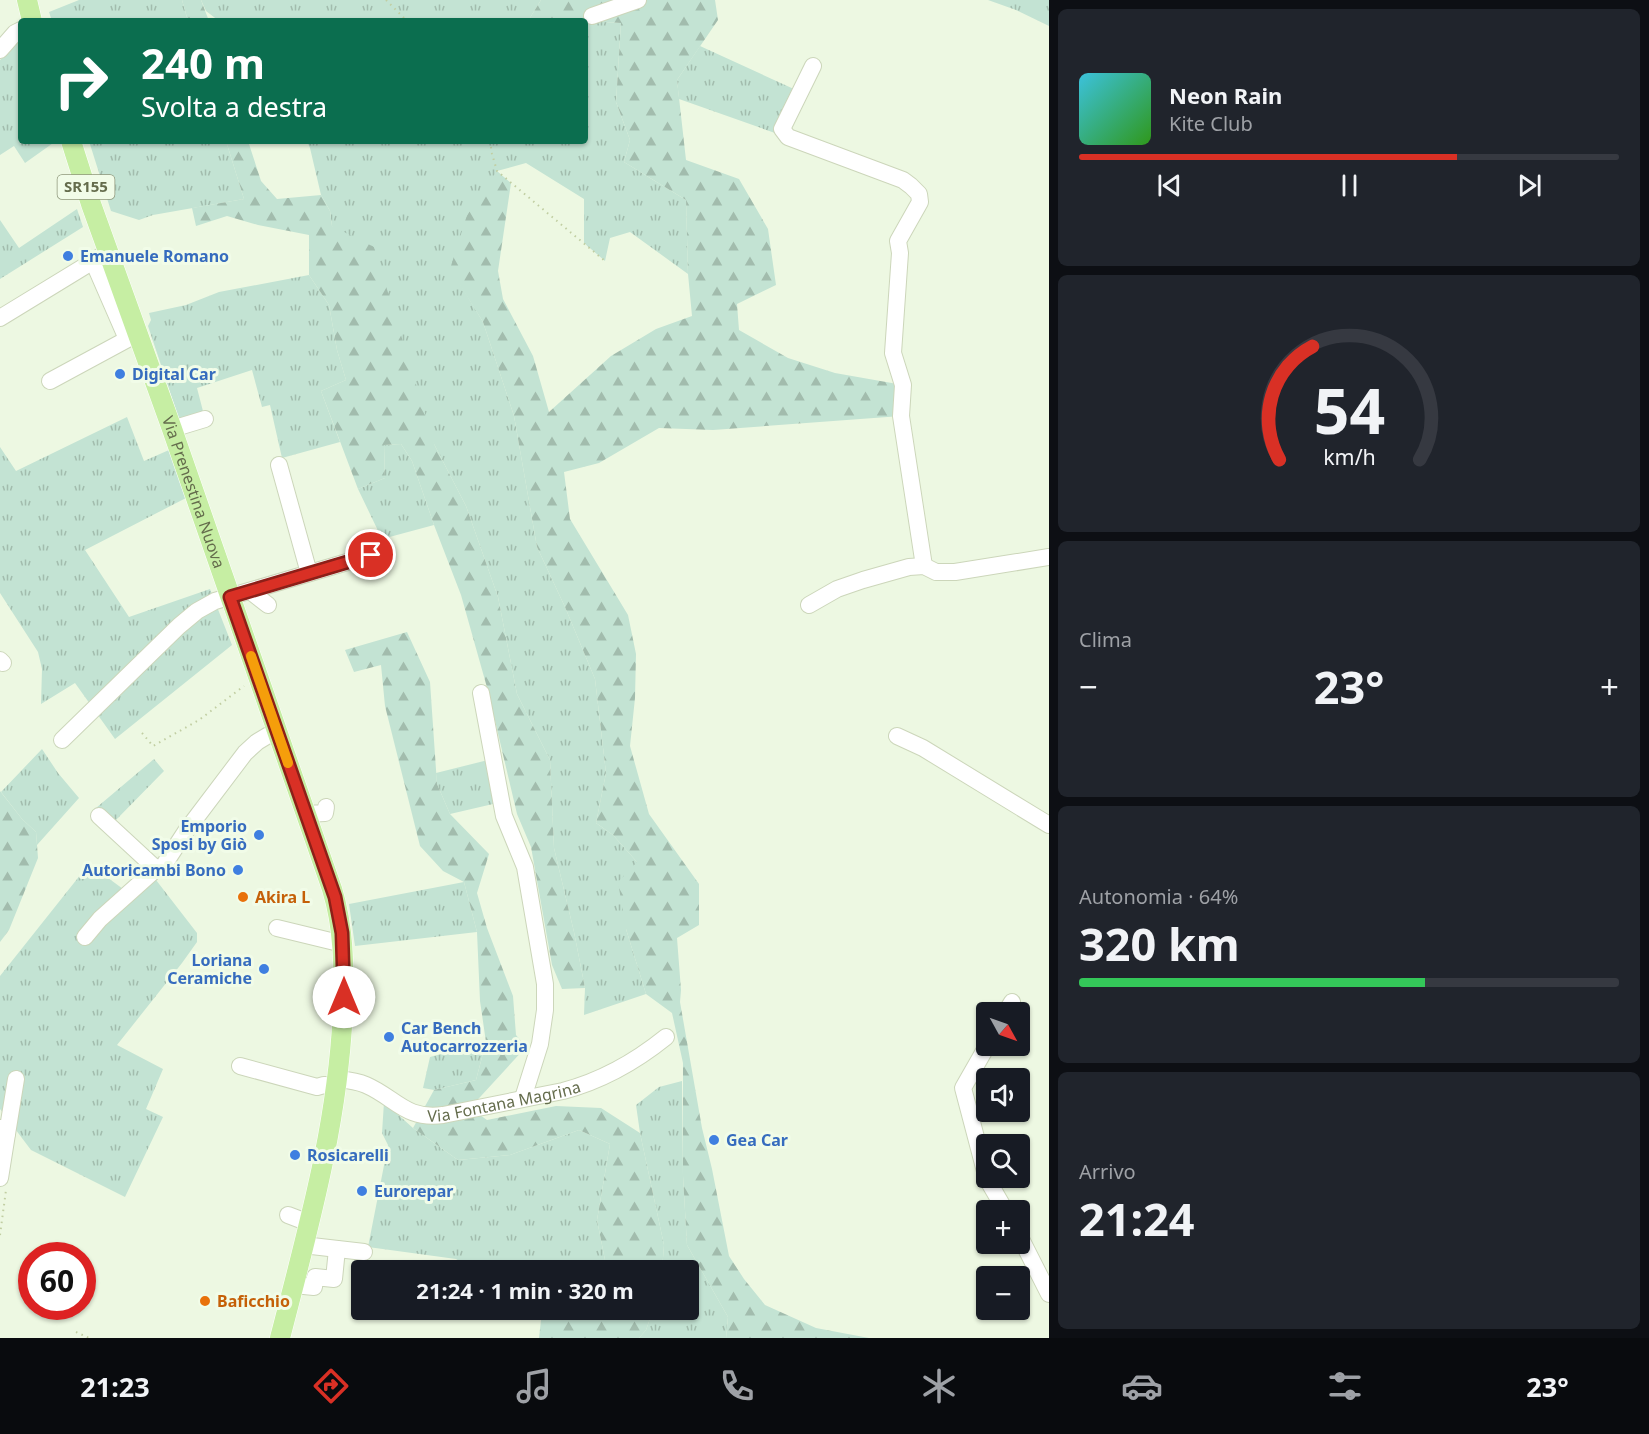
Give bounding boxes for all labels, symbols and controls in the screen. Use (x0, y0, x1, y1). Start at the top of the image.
text: 240 m (141, 34, 265, 91)
icon: right (42, 42, 120, 120)
text: Neon Rain (1169, 80, 1282, 110)
text: Svolta a destra (141, 88, 327, 125)
text: Kite Club (1169, 110, 1253, 137)
icon: previous (1153, 169, 1186, 202)
icon: pause (1333, 169, 1366, 202)
icon: next (1513, 169, 1546, 202)
road number: SR155 (58, 175, 115, 199)
place label: Emanuele Romano (80, 245, 229, 267)
marker: Emanuele Romano (61, 249, 75, 263)
place label: Digital Car (132, 363, 216, 385)
marker: Digital Car (113, 367, 127, 381)
text: 54 (1313, 367, 1385, 452)
street label: Via Prenestina Nuova (157, 413, 231, 571)
text: km/h (1323, 443, 1375, 472)
pin (345, 529, 396, 580)
icon: arrive (354, 538, 387, 571)
text: Clima (1079, 626, 1132, 653)
text: 23° (1314, 656, 1384, 717)
text: − (1079, 664, 1098, 709)
text: + (1600, 664, 1619, 709)
place label: Emporio Sposi by Giò (152, 815, 247, 855)
marker: Emporio Sposi by Giò (252, 828, 266, 842)
place label: Autoricambi Bono (82, 859, 226, 881)
marker: Autoricambi Bono (231, 863, 245, 877)
text: Autonomia · 64% (1079, 883, 1238, 910)
place label: Akira L (255, 886, 310, 908)
marker: Akira L (236, 890, 250, 904)
text: 320 km (1079, 913, 1240, 974)
place label: Loriana Ceramiche (167, 949, 252, 989)
marker: Loriana Ceramiche (257, 962, 271, 976)
position arrow (312, 965, 376, 1029)
north arrow (976, 1002, 1030, 1056)
map controls (976, 1002, 1030, 1320)
place label: Car Bench Autocarrozzeria (401, 1017, 528, 1057)
marker: Car Bench Autocarrozzeria (382, 1030, 396, 1044)
button: sound (976, 1068, 1030, 1122)
street label: Via Fontana Magrina (427, 1075, 583, 1127)
place label: Gea Car (726, 1129, 788, 1151)
marker: Gea Car (707, 1133, 721, 1147)
button: search (976, 1134, 1030, 1188)
place label: Rosicarelli (307, 1144, 389, 1166)
marker: Rosicarelli (288, 1148, 302, 1162)
text: Arrivo (1079, 1158, 1136, 1185)
place label: Eurorepar (374, 1180, 453, 1202)
marker: Eurorepar (355, 1184, 369, 1198)
text: 21:24 (1079, 1188, 1195, 1249)
button: + (976, 1200, 1030, 1254)
speed limit sign: 60 (18, 1242, 96, 1320)
button: − (976, 1266, 1030, 1320)
text: 21:24 · 1 min · 320 m (416, 1275, 634, 1305)
place label: Baficchio (217, 1290, 290, 1312)
marker: Baficchio (198, 1294, 212, 1308)
icon: directions (310, 1365, 352, 1407)
icon: music (513, 1365, 555, 1407)
icon: phone (716, 1365, 758, 1407)
icon: climate (918, 1365, 960, 1407)
icon: car (1121, 1365, 1163, 1407)
icon: filters (1324, 1365, 1366, 1407)
text: 21:23 (80, 1368, 150, 1405)
text: 23° (1526, 1368, 1569, 1405)

